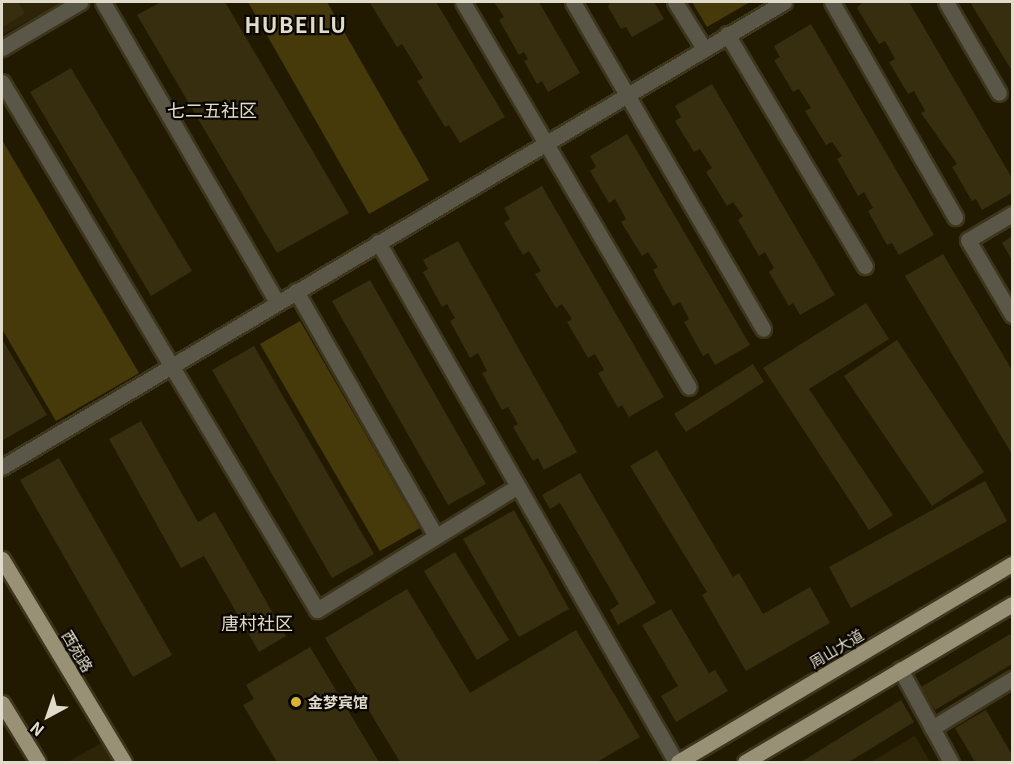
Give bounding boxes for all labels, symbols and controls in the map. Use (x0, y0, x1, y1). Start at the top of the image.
district label: HUBEILU (244, 11, 348, 37)
district label: 七二五社区 (167, 98, 257, 120)
district label: 唐村社区 (221, 611, 293, 633)
street label: 周山大道 (806, 625, 866, 671)
street label: 西苑路 (59, 627, 97, 675)
north arrow (18, 686, 78, 746)
place label: 金梦宾馆 (308, 693, 368, 711)
marker: 金梦宾馆 (289, 695, 303, 709)
text: N (24, 717, 49, 743)

